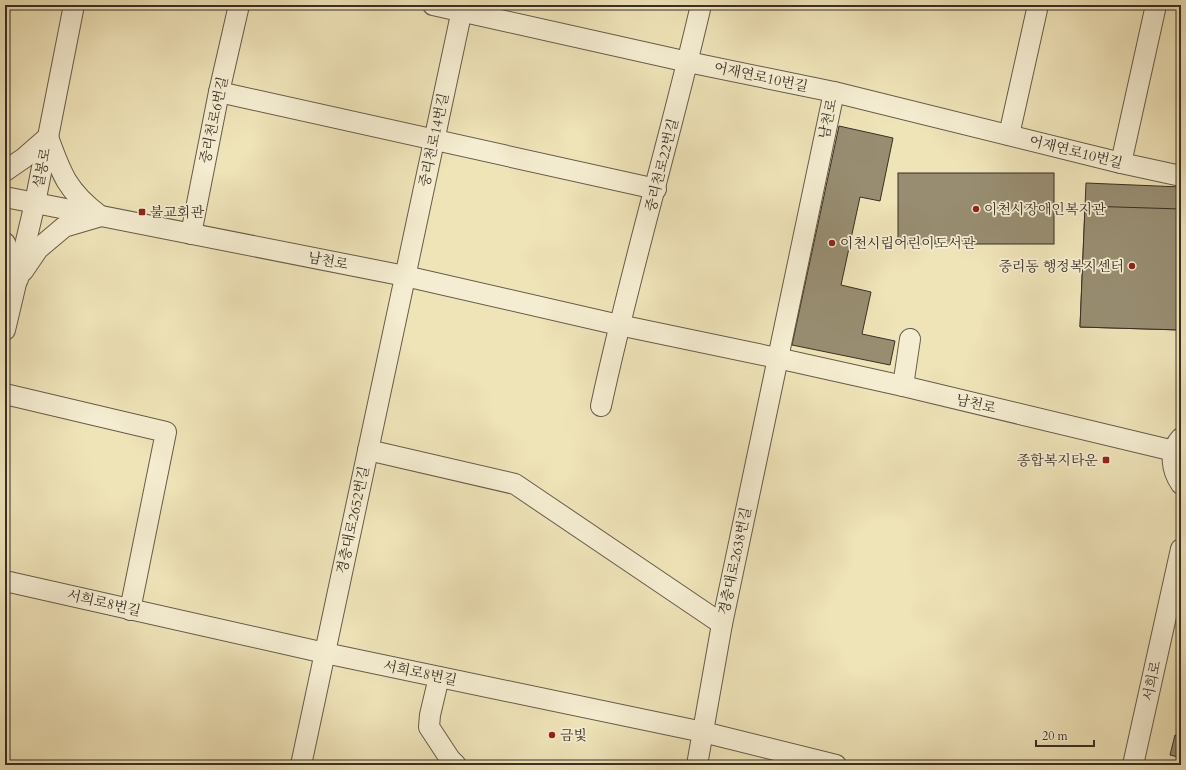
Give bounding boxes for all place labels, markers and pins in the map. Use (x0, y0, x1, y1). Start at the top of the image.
place label: 이천시장애인복지관 (984, 200, 1106, 219)
place label: 불교회관 (150, 203, 205, 222)
marker: 이천시장애인복지관 (971, 204, 981, 214)
marker: 불교회관 (137, 207, 147, 217)
place label: 이천시립어린이도서관 (840, 234, 976, 253)
marker: 이천시립어린이도서관 (827, 238, 837, 248)
place label: 중리동 행정복지센터 (999, 257, 1124, 276)
marker: 중리동 행정복지센터 (1127, 261, 1137, 271)
place label: 종합복지타운 (1017, 451, 1098, 470)
marker: 종합복지타운 (1101, 455, 1111, 465)
place label: 금빛 (560, 726, 587, 745)
marker: 금빛 (547, 730, 557, 740)

